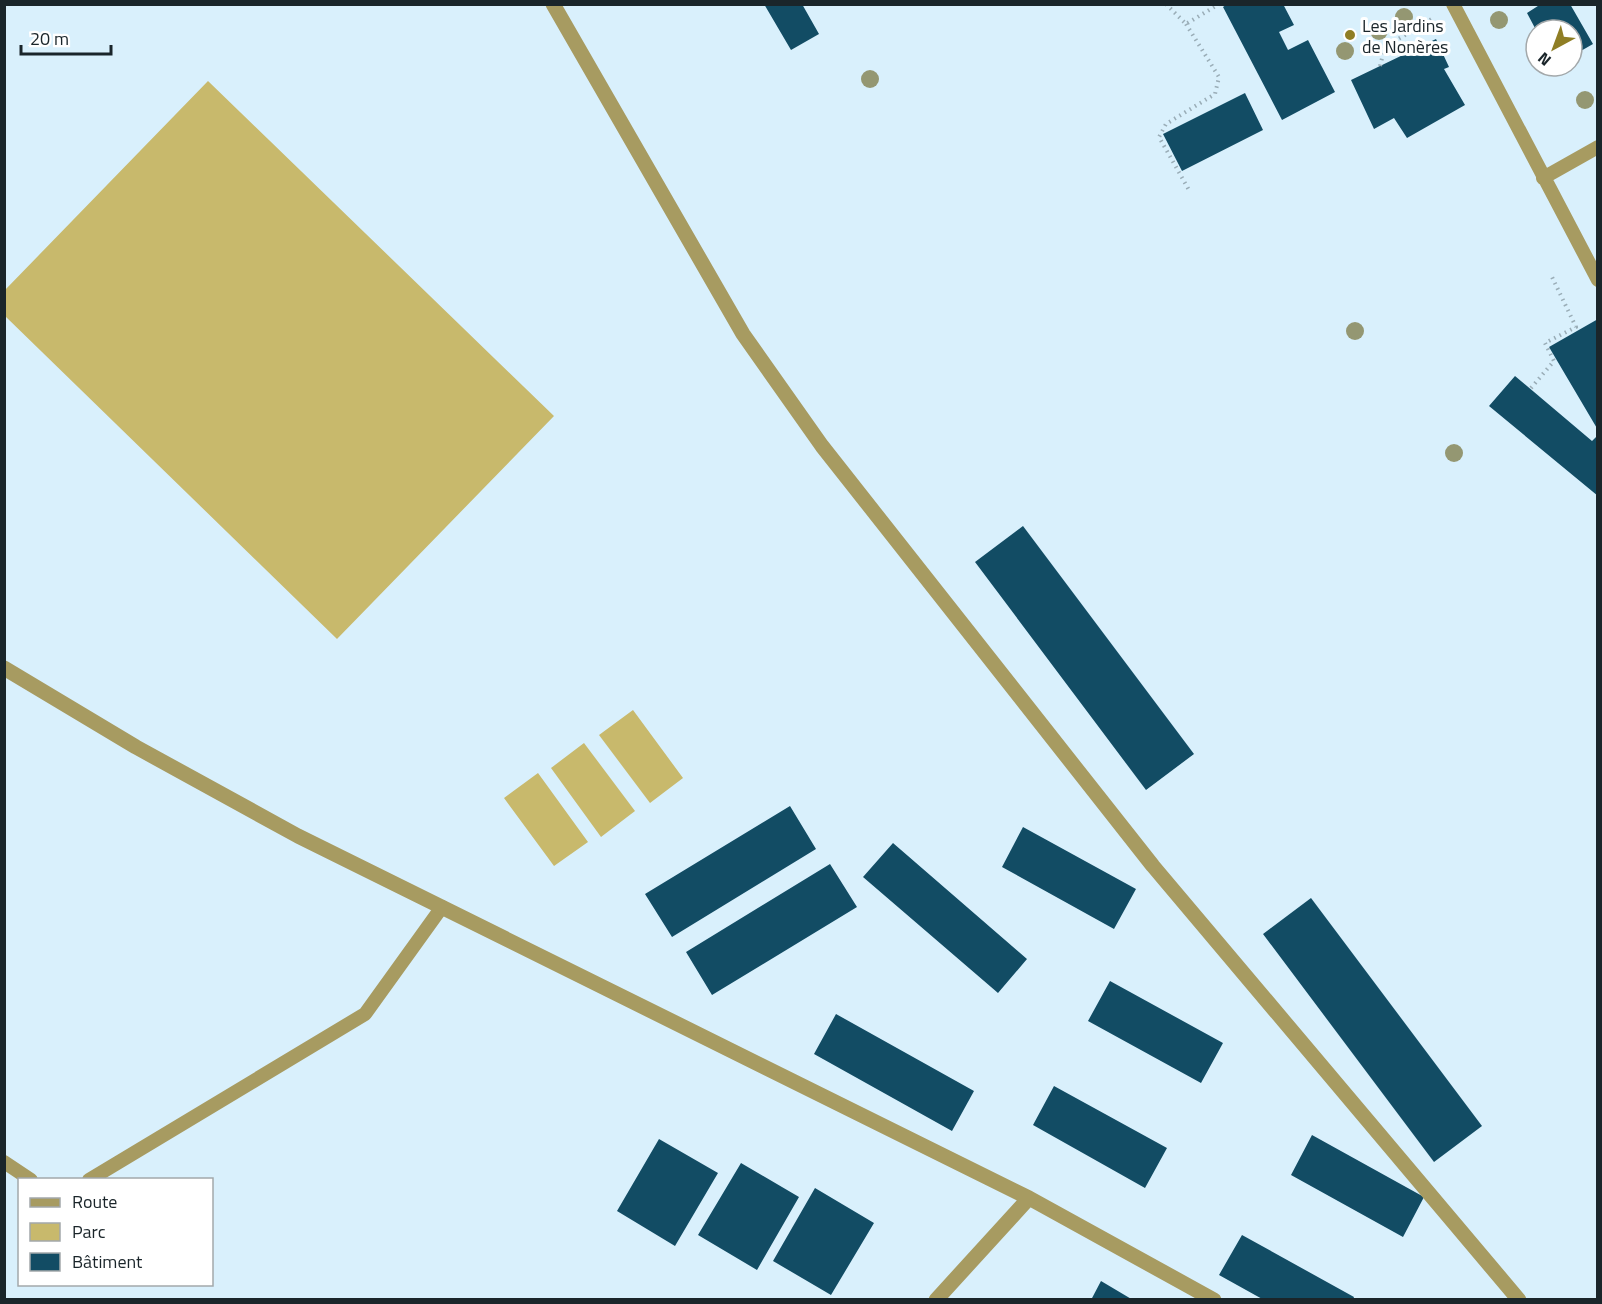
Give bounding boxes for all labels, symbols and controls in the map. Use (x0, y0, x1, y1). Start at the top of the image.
place label: Les Jardins de Nonères (1362, 12, 1448, 60)
scale bar (21, 18, 111, 56)
north arrow (1524, 18, 1584, 78)
text: 20 m (30, 25, 69, 52)
marker: Les Jardins de Nonères (1343, 28, 1357, 42)
text: N (1532, 47, 1556, 72)
legend (18, 1178, 213, 1286)
text: Route (72, 1188, 117, 1215)
text: Parc (72, 1218, 106, 1245)
text: Bâtiment (72, 1248, 143, 1275)

